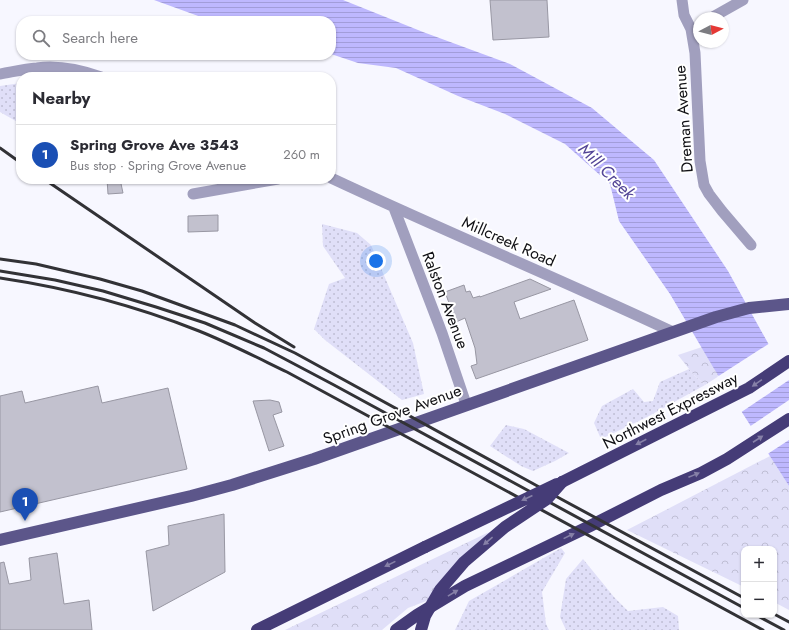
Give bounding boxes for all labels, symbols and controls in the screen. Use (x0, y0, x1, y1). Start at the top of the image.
north arrow (693, 12, 729, 48)
search box (16, 16, 336, 60)
icon: search (30, 27, 52, 49)
text: Search here (62, 27, 138, 49)
street label: Dreman Avenue (668, 64, 699, 173)
text: Nearby (32, 86, 90, 110)
text: Spring Grove Ave 3543 (70, 134, 239, 156)
water label: Mill Creek (573, 137, 641, 205)
text: 1 (42, 145, 48, 164)
text: 260 m (283, 145, 320, 164)
text: Bus stop · Spring Grove Avenue (70, 156, 246, 175)
street label: Millcreek Road (458, 211, 559, 272)
street label: Ralston Avenue (416, 248, 475, 352)
your location (366, 251, 386, 271)
street label: Northwest Expressway (599, 366, 743, 455)
street label: Spring Grove Avenue (320, 379, 465, 450)
one-way arrow (752, 379, 762, 387)
one-way arrow (753, 435, 763, 443)
one-way arrow (636, 439, 647, 446)
one-way arrow (689, 472, 701, 478)
pin: 1 (12, 488, 38, 521)
one-way arrow (521, 495, 532, 501)
one-way arrow (564, 533, 575, 539)
one-way arrow (483, 537, 494, 546)
map controls (741, 546, 777, 618)
button: + (741, 546, 777, 582)
one-way arrow (385, 561, 396, 567)
button: − (741, 582, 777, 618)
one-way arrow (447, 590, 458, 597)

